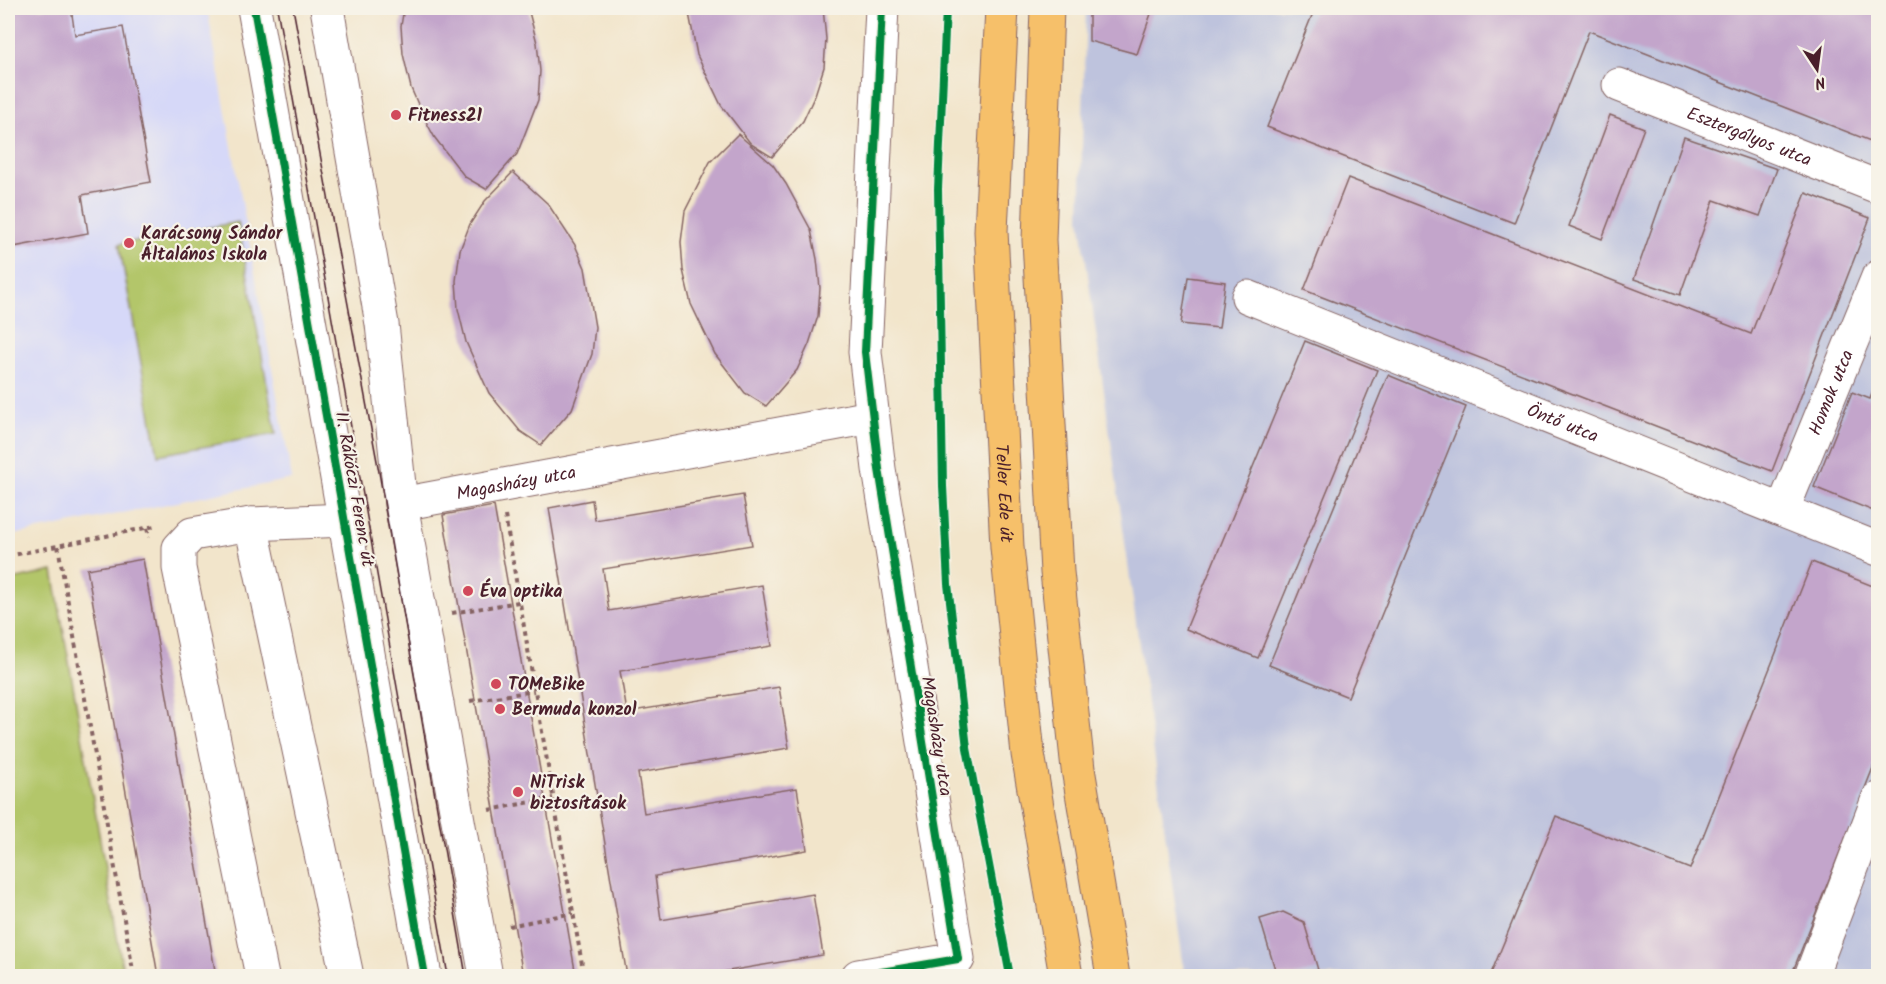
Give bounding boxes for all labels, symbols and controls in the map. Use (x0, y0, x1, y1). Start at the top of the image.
north arrow (1787, 39, 1847, 99)
text: N (1812, 69, 1828, 95)
street label: Esztergályos utca (1682, 100, 1816, 175)
place label: Fitness21 (408, 102, 483, 131)
marker: Fitness21 (389, 108, 403, 122)
place label: Karácsony Sándor Általános Iskola (141, 220, 284, 270)
marker: Karácsony Sándor Általános Iskola (122, 236, 136, 250)
street label: Homok utca (1802, 346, 1863, 440)
street label: Öntő utca (1522, 397, 1602, 452)
street label: II. Rákóczi Ferenc út (326, 409, 382, 570)
street label: Teller Ede út (986, 444, 1020, 544)
street label: Magasházy utca (454, 459, 579, 509)
place label: Éva optika (480, 578, 562, 607)
marker: Éva optika (461, 584, 475, 598)
place label: TOMeBike (508, 671, 585, 700)
street label: Magasházy utca (912, 674, 959, 798)
marker: TOMeBike (489, 677, 503, 691)
place label: Bermuda konzol (512, 696, 637, 725)
marker: Bermuda konzol (493, 702, 507, 716)
place label: NiTrisk biztosítások (530, 769, 627, 819)
marker: NiTrisk biztosítások (511, 785, 525, 799)

